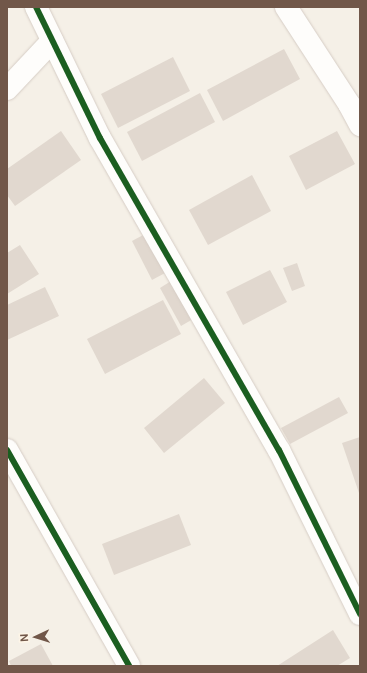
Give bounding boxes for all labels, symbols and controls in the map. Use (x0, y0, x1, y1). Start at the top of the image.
north arrow (16, 617, 56, 657)
text: N (17, 633, 31, 642)

